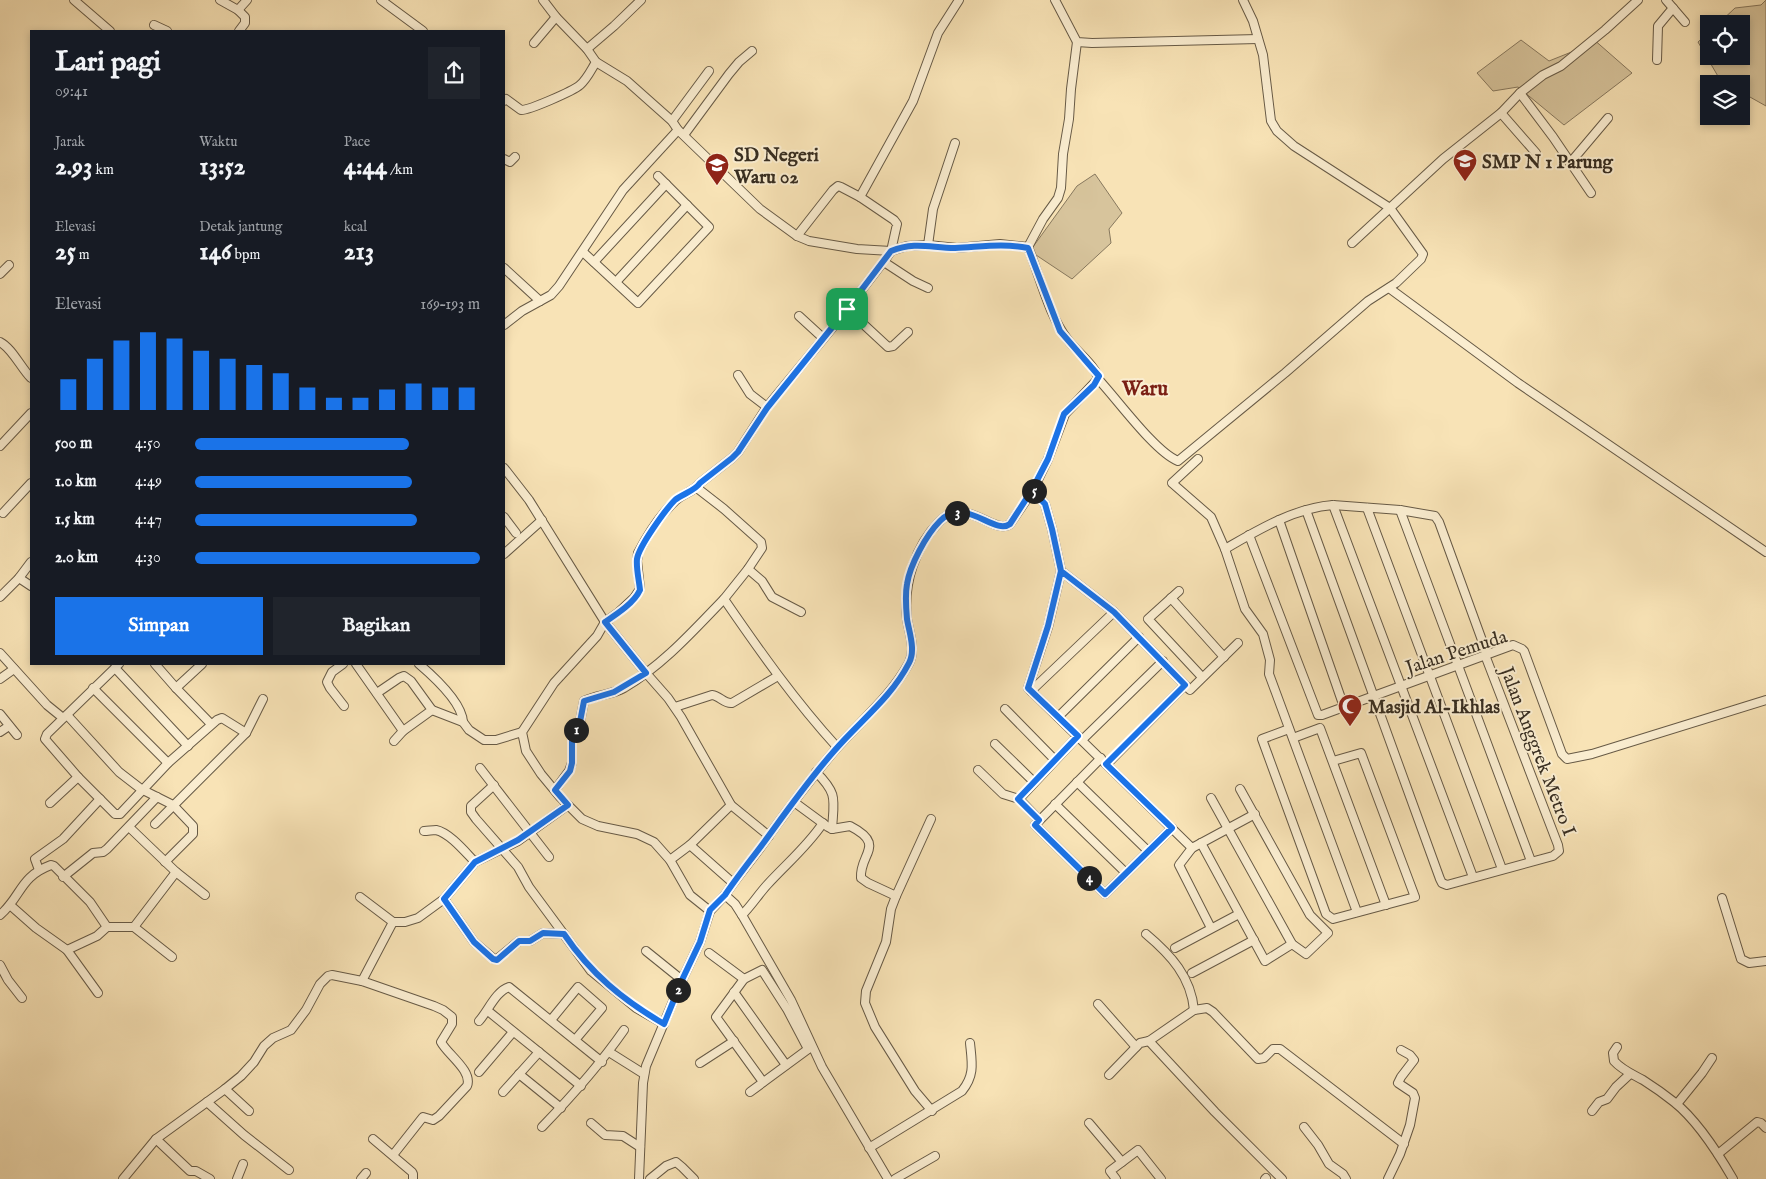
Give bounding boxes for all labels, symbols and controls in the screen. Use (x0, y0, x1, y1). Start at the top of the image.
map controls (1700, 15, 1750, 125)
button: locate (1700, 15, 1750, 65)
text: Lari pagi (55, 45, 161, 80)
button: share (428, 47, 480, 99)
button: layers (1700, 75, 1750, 125)
text: 09:41 (55, 82, 88, 102)
text: Jarak (55, 133, 85, 151)
text: Waktu (199, 133, 237, 151)
text: Pace (344, 133, 370, 151)
place label: SD Negeri Waru 02 (733, 144, 819, 190)
school or university icon: SMP N 1 Parung (1452, 148, 1478, 182)
text: 2.93 (55, 151, 92, 183)
text: 13:52 (199, 151, 245, 183)
text: 4:44 (344, 151, 387, 183)
place label: SMP N 1 Parung (1482, 151, 1614, 175)
school or university icon: SD Negeri Waru 02 (704, 152, 730, 186)
text: km (92, 161, 114, 179)
text: /km (387, 161, 413, 179)
text: Elevasi (55, 218, 96, 236)
text: Detak jantung (199, 218, 282, 236)
text: kcal (344, 218, 367, 236)
text: 25 (55, 236, 76, 268)
text: 146 (199, 236, 231, 268)
text: 213 (344, 236, 374, 268)
text: m (76, 246, 90, 264)
text: bpm (231, 246, 260, 264)
pin (826, 288, 868, 330)
text: Elevasi (55, 295, 102, 315)
text: 169–193 m (420, 295, 480, 315)
icon: arrive (833, 295, 861, 323)
district label: Waru (1121, 376, 1168, 403)
text: 500 m (55, 434, 92, 454)
text: 4:50 (135, 434, 161, 454)
text: 1.0 km (55, 472, 97, 492)
text: 4:49 (135, 472, 162, 492)
pin: 5 (1022, 478, 1046, 504)
text: 5 (1032, 482, 1037, 500)
pin: 3 (944, 500, 970, 526)
text: 3 (955, 504, 960, 522)
text: 1.5 km (55, 510, 95, 530)
text: 4:47 (135, 510, 162, 530)
text: 2.0 km (55, 548, 98, 568)
text: 4:30 (135, 548, 161, 568)
button: Simpan (55, 597, 263, 655)
button: Bagikan (273, 597, 480, 655)
street label: Jalan Pemuda (1401, 625, 1511, 681)
street label: Jalan Anggrek Metro I (1493, 662, 1580, 840)
mosque icon: Masjid Al-Ikhlas (1337, 693, 1363, 727)
place label: Masjid Al-Ikhlas (1368, 696, 1500, 720)
pin: 1 (564, 718, 588, 742)
text: 1 (574, 721, 579, 739)
pin: 4 (1076, 866, 1102, 890)
text: 4 (1086, 869, 1093, 887)
pin: 2 (666, 978, 690, 1002)
text: 2 (675, 981, 682, 999)

